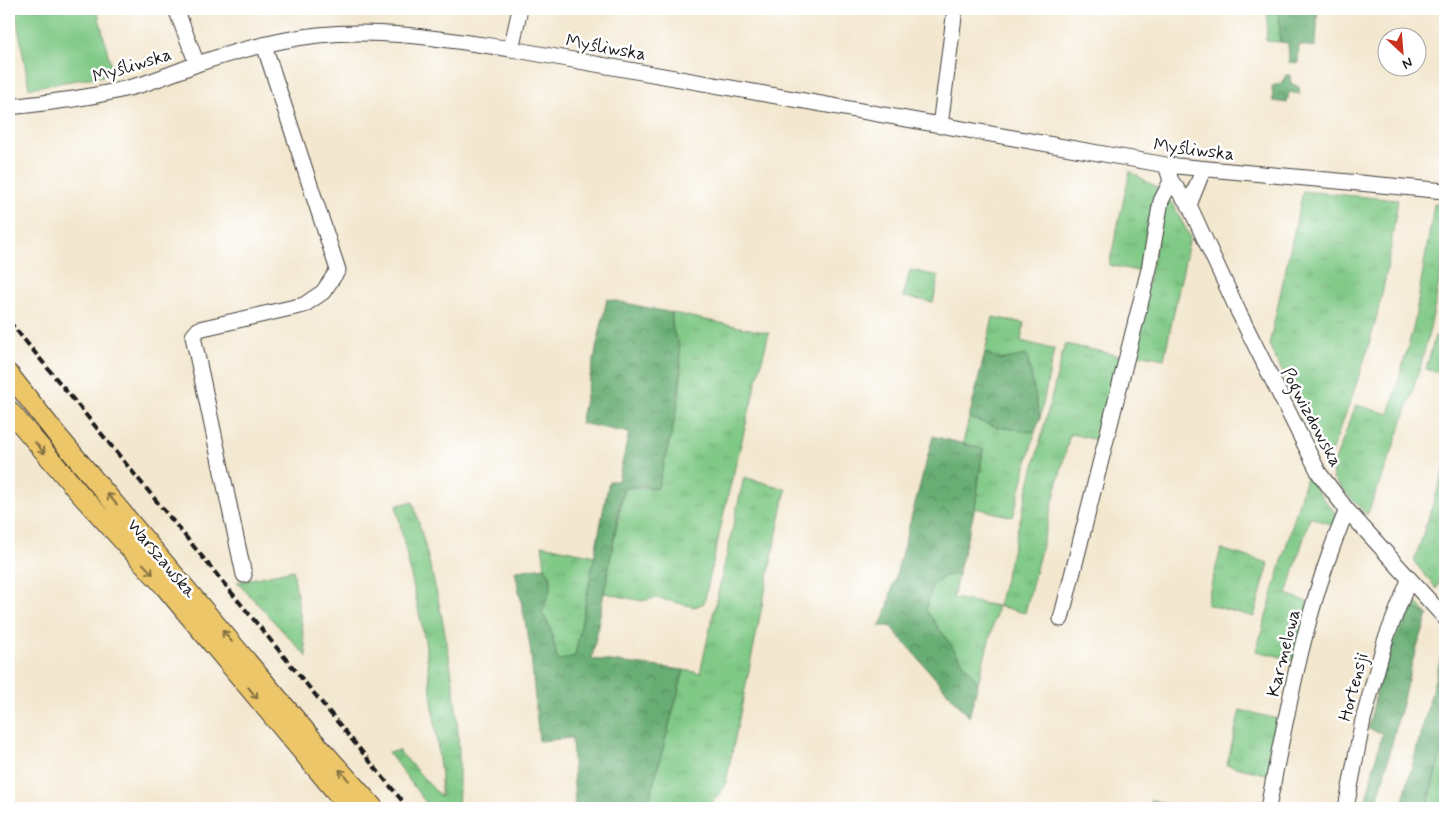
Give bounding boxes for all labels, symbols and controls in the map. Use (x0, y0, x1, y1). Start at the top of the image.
north arrow (1376, 28, 1426, 78)
street label: Myśliwska (564, 29, 648, 67)
street label: Myśliwska (90, 43, 175, 89)
text: N (1399, 53, 1415, 73)
street label: Myśliwska (1152, 133, 1236, 167)
street label: Pogwizdowska (1273, 363, 1347, 472)
one-way arrow (34, 441, 45, 454)
one-way arrow (107, 493, 118, 506)
street label: Warszawska (121, 514, 202, 603)
one-way arrow (142, 563, 154, 575)
street label: Karmelowa (1262, 607, 1306, 700)
one-way arrow (222, 630, 233, 643)
street label: Hortensji (1333, 650, 1375, 724)
one-way arrow (247, 687, 258, 700)
one-way arrow (339, 769, 350, 782)

